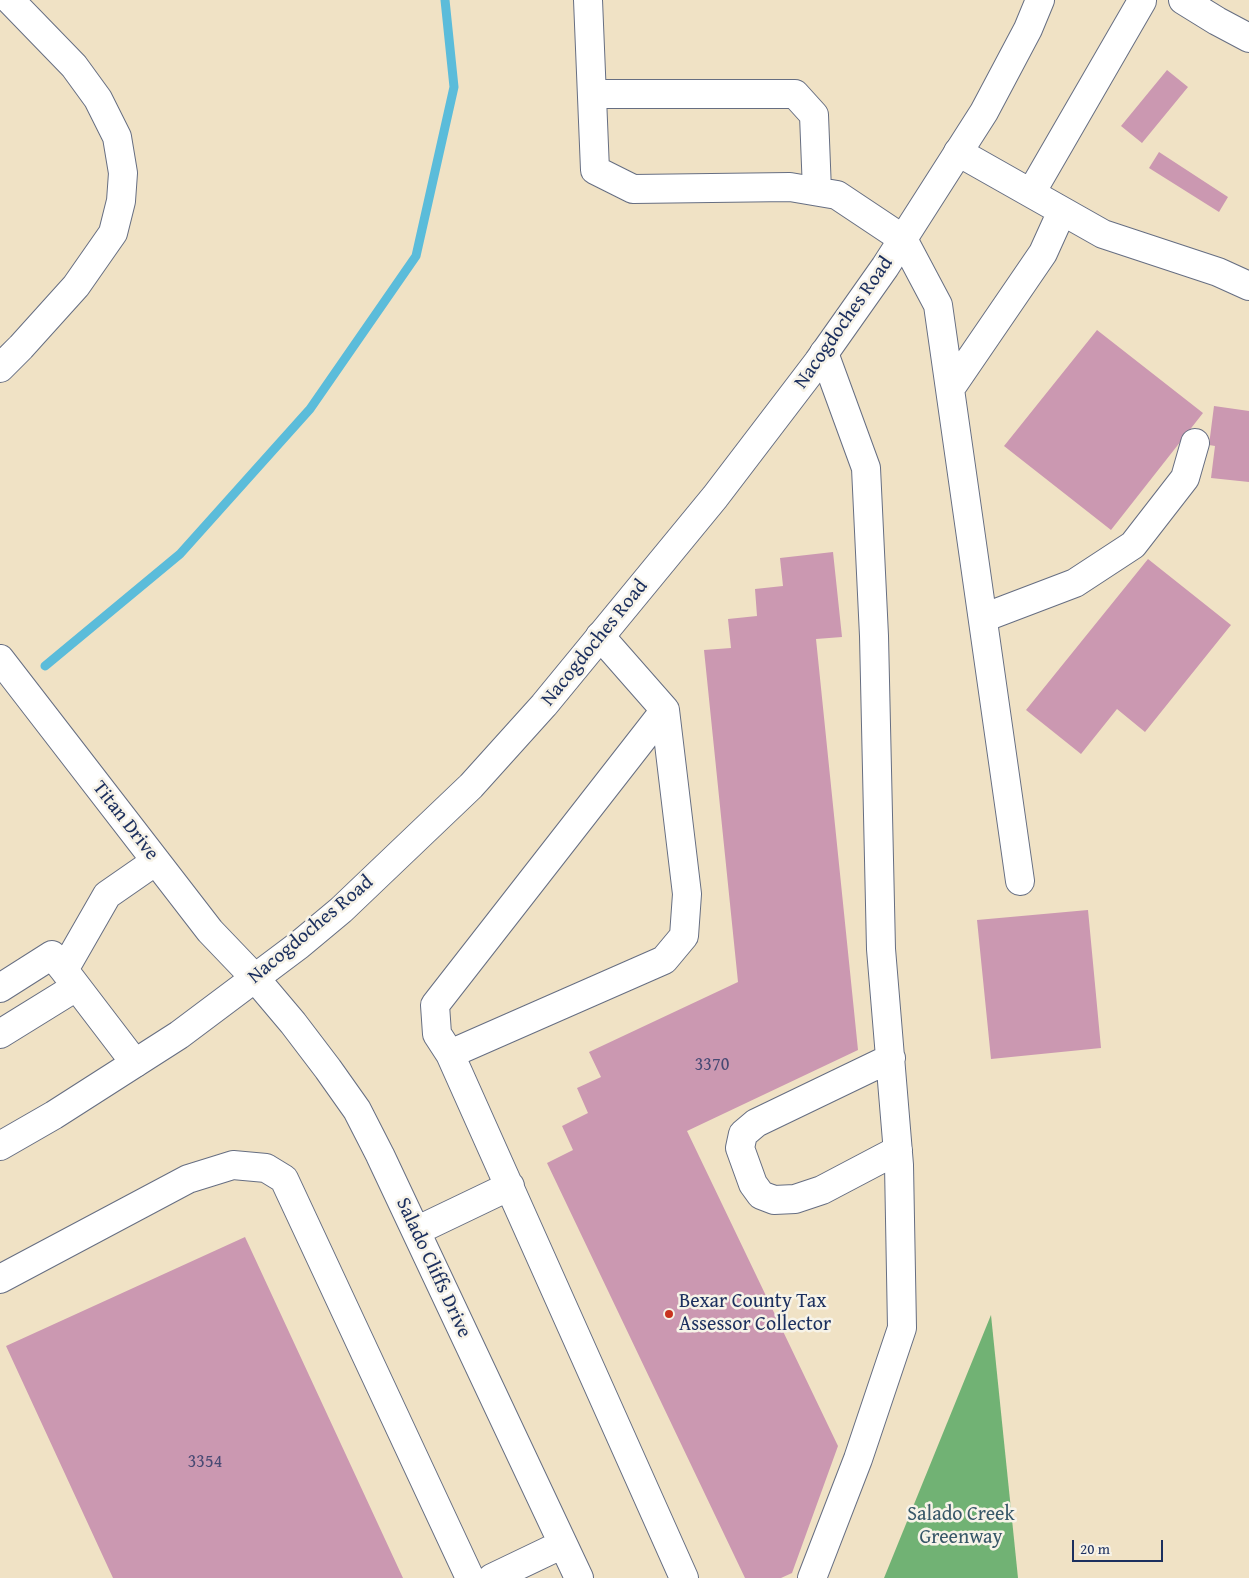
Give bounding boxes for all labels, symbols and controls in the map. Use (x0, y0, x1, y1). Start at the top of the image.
street label: Nacogdoches Road (789, 252, 899, 394)
street label: Nacogdoches Road (537, 575, 653, 711)
street label: Titan Drive (87, 777, 163, 865)
street label: Nacogdoches Road (244, 871, 378, 989)
house number: 3370 (695, 1054, 729, 1076)
street label: Salado Cliffs Drive (390, 1194, 476, 1342)
place label: Bexar County Tax Assessor Collector (679, 1290, 831, 1337)
marker: Bexar County Tax Assessor Collector (663, 1308, 675, 1320)
house number: 3354 (188, 1451, 222, 1473)
park label: Salado Creek Greenway (907, 1503, 1015, 1550)
scale bar (1074, 1530, 1165, 1562)
text: 20 m (1080, 1538, 1110, 1559)

